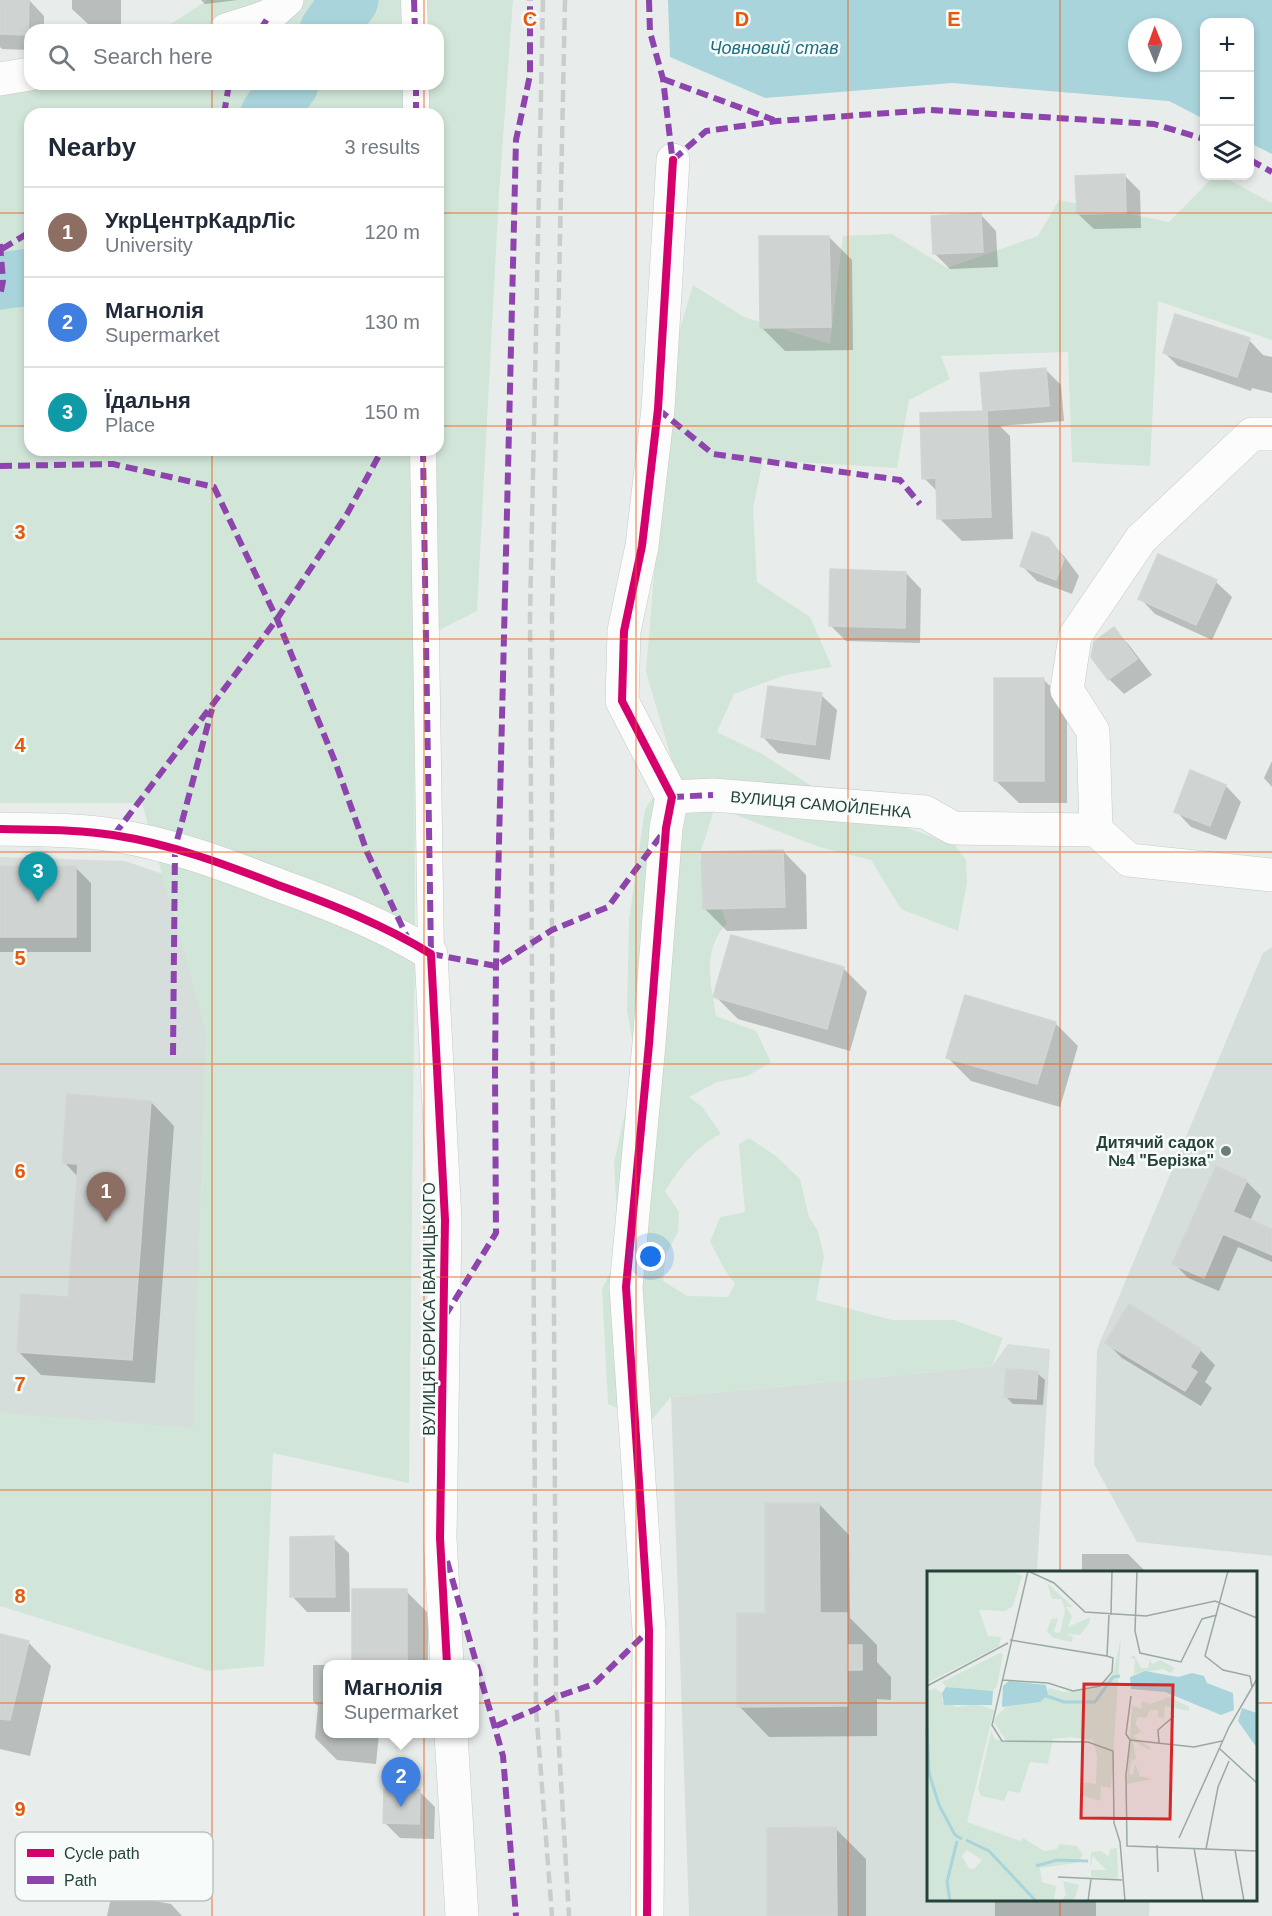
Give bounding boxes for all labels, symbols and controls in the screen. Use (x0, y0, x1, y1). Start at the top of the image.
text: C (523, 8, 537, 30)
text: D (735, 8, 749, 30)
text: E (947, 8, 961, 30)
north arrow (1128, 18, 1182, 72)
map controls (1200, 18, 1254, 180)
button: + (1200, 18, 1254, 72)
search box (24, 24, 444, 90)
water label: Човновий став (709, 38, 839, 58)
icon: search (45, 41, 78, 74)
text: Search here (93, 44, 213, 69)
button: − (1200, 72, 1254, 126)
button: layers (1200, 126, 1254, 180)
text: Nearby (48, 132, 136, 162)
text: 3 results (344, 136, 420, 158)
text: УкрЦентрКадрЛіс (105, 208, 296, 233)
text: 1 (62, 221, 73, 243)
text: 120 m (364, 221, 420, 243)
text: University (105, 234, 193, 256)
text: Магнолія (105, 298, 204, 323)
text: 2 (62, 311, 73, 333)
text: 130 m (364, 311, 420, 333)
text: Supermarket (105, 324, 220, 346)
text: Їдальня (105, 388, 191, 413)
text: 3 (62, 401, 73, 423)
text: 150 m (364, 401, 420, 423)
text: Place (105, 414, 155, 436)
text: 3 (14, 521, 26, 543)
text: 4 (14, 734, 26, 756)
street label: ВУЛИЦЯ САМОЙЛЕНКА (730, 787, 913, 821)
pin: 3 (18, 852, 57, 902)
text: 5 (14, 947, 26, 969)
place label: Дитячий садок №4 "Берізка" (1096, 1134, 1215, 1169)
marker: Дитячий садок №4 "Берізка" (1219, 1144, 1233, 1158)
text: 6 (14, 1160, 26, 1182)
pin: 1 (86, 1172, 126, 1222)
street label: ВУЛИЦЯ БОРИСА ІВАНИЦЬКОГО (421, 1182, 438, 1436)
your location (636, 1242, 665, 1271)
text: 7 (14, 1373, 26, 1395)
inset map (927, 1571, 1257, 1901)
text: 8 (14, 1585, 26, 1607)
popup (323, 1660, 479, 1738)
text: Магнолія (344, 1675, 443, 1700)
text: Supermarket (344, 1701, 458, 1723)
pin: 2 (382, 1758, 420, 1807)
text: 9 (14, 1798, 26, 1820)
legend (15, 1832, 213, 1901)
text: Cycle path (64, 1845, 140, 1862)
text: Path (64, 1872, 97, 1889)

